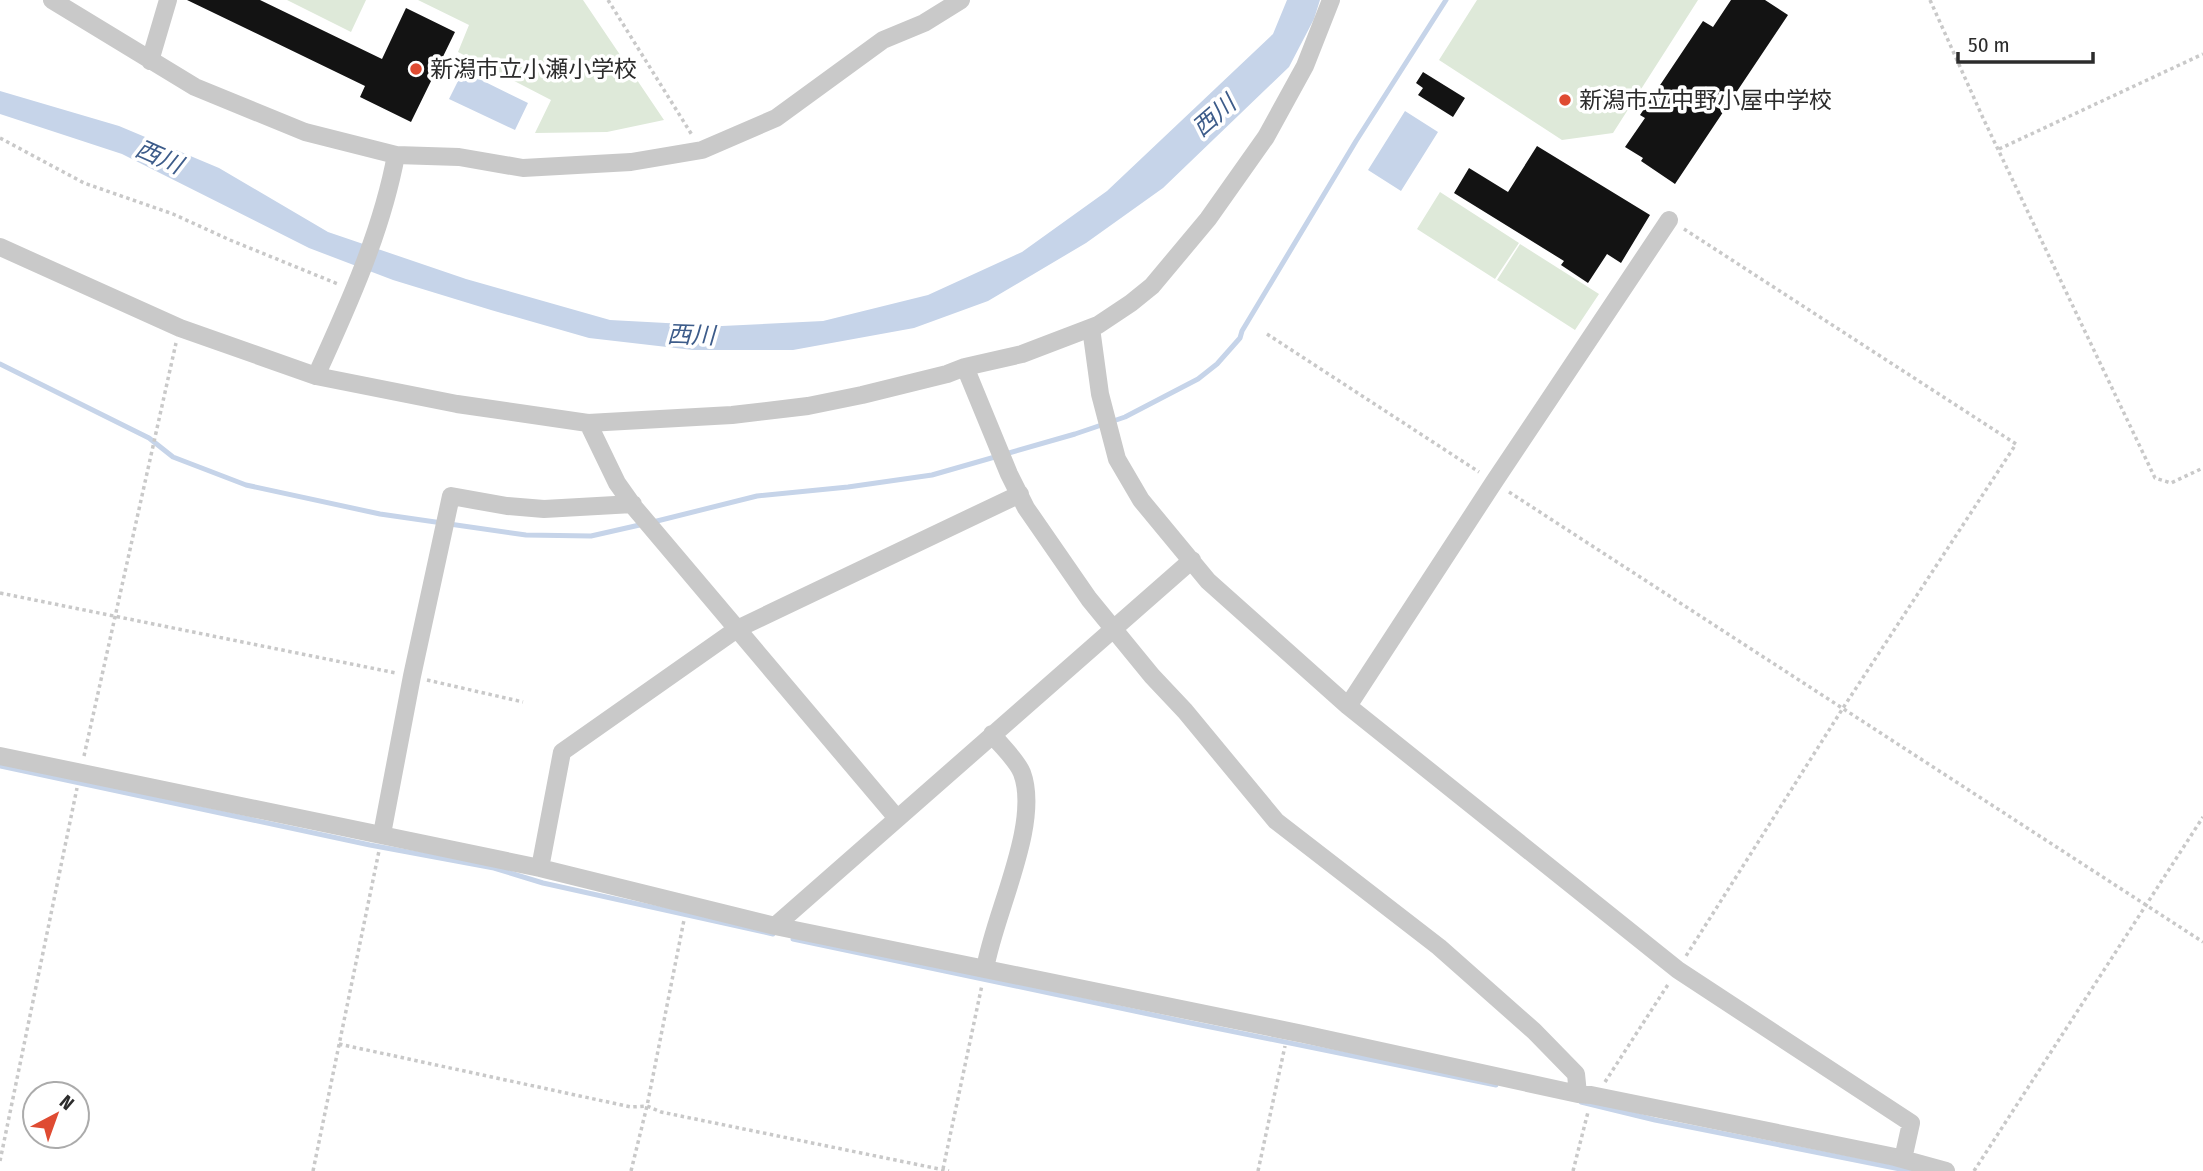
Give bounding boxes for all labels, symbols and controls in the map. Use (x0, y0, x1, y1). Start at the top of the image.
scale bar (1958, 21, 2093, 65)
text: 50 m (1968, 32, 2010, 58)
place label: 新潟市立小瀬小学校 (430, 55, 637, 83)
marker: 新潟市立小瀬小学校 (408, 61, 424, 77)
place label: 新潟市立中野小屋中学校 (1579, 86, 1832, 114)
water label: 西川 (1187, 88, 1244, 142)
marker: 新潟市立中野小屋中学校 (1557, 92, 1573, 108)
water label: 西川 (131, 134, 189, 181)
water label: 西川 (667, 320, 718, 350)
north arrow (21, 1080, 91, 1150)
text: N (55, 1090, 79, 1115)

